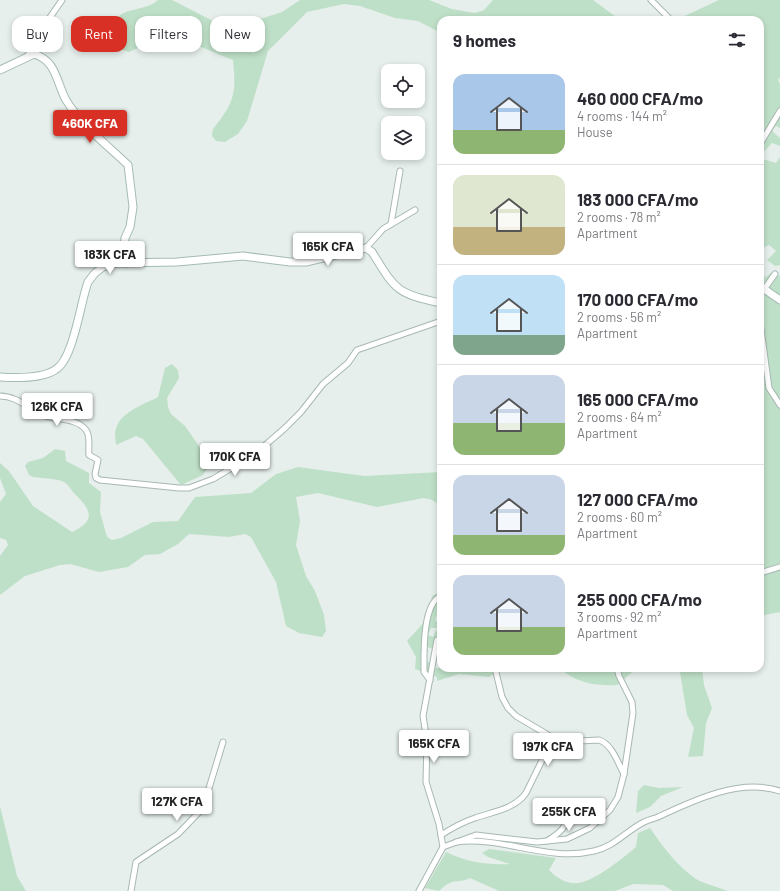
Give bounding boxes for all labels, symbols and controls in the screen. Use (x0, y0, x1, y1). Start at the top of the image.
chip: Buy (12, 16, 63, 52)
chip: Rent (71, 16, 127, 52)
chip: Filters (135, 16, 202, 52)
chip: New (210, 16, 265, 52)
icon: filters (726, 29, 748, 51)
text: 9 homes (453, 30, 516, 50)
map controls (381, 64, 425, 160)
button: locate (381, 64, 425, 108)
text: 460 000 CFA/mo (577, 88, 703, 108)
icon: home (485, 90, 533, 138)
text: 4 rooms · 144 m² (577, 108, 667, 124)
pin: 460K CFA (49, 110, 131, 144)
text: 460K CFA (62, 115, 118, 131)
button: layers (381, 116, 425, 160)
text: House (577, 124, 613, 140)
text: 183 000 CFA/mo (577, 189, 699, 209)
icon: home (485, 191, 533, 239)
text: 2 rooms · 78 m² (577, 209, 661, 225)
text: Apartment (577, 225, 638, 241)
pin: 165K CFA (287, 233, 369, 267)
text: 165K CFA (302, 238, 354, 254)
pin: 183K CFA (69, 241, 151, 275)
text: 183K CFA (84, 246, 136, 262)
text: 170 000 CFA/mo (577, 289, 698, 309)
icon: home (485, 291, 533, 339)
text: 2 rooms · 56 m² (577, 309, 661, 325)
text: Apartment (577, 325, 638, 341)
text: 165 000 CFA/mo (577, 389, 698, 409)
icon: home (485, 391, 533, 439)
pin: 126K CFA (16, 393, 98, 427)
text: 126K CFA (31, 398, 83, 414)
text: 2 rooms · 64 m² (577, 409, 662, 425)
text: Apartment (577, 425, 638, 441)
pin: 170K CFA (194, 443, 276, 477)
text: 170K CFA (209, 448, 261, 464)
text: 127 000 CFA/mo (577, 489, 698, 509)
icon: home (485, 491, 533, 539)
text: 2 rooms · 60 m² (577, 509, 662, 525)
text: Apartment (577, 525, 638, 541)
text: 255 000 CFA/mo (577, 589, 702, 609)
icon: home (485, 591, 533, 639)
text: 3 rooms · 92 m² (577, 609, 661, 625)
text: Apartment (577, 625, 638, 641)
pin: 165K CFA (393, 730, 475, 764)
pin: 197K CFA (507, 733, 589, 767)
text: 165K CFA (408, 735, 460, 751)
text: 197K CFA (522, 738, 574, 754)
pin: 127K CFA (136, 788, 218, 822)
text: 127K CFA (151, 793, 203, 809)
pin: 255K CFA (528, 798, 610, 832)
text: 255K CFA (542, 803, 596, 819)

